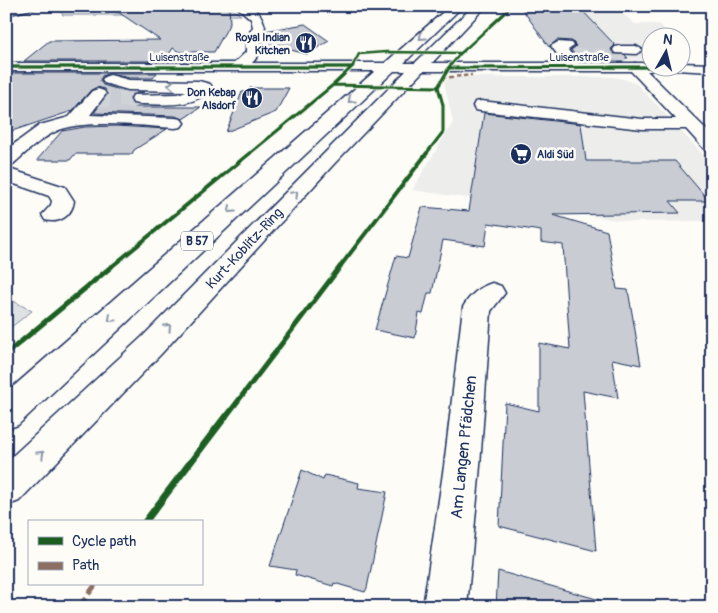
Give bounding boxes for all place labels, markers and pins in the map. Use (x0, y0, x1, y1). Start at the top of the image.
place label: Royal Indian Kitchen (235, 31, 290, 57)
restaurant icon: Royal Indian Kitchen (294, 31, 318, 55)
place label: Don Kebap Alsdorf (187, 86, 237, 112)
restaurant icon: Don Kebap Alsdorf (240, 86, 264, 110)
supermarket icon: Aldi Süd (509, 142, 533, 166)
place label: Aldi Süd (537, 148, 574, 161)

